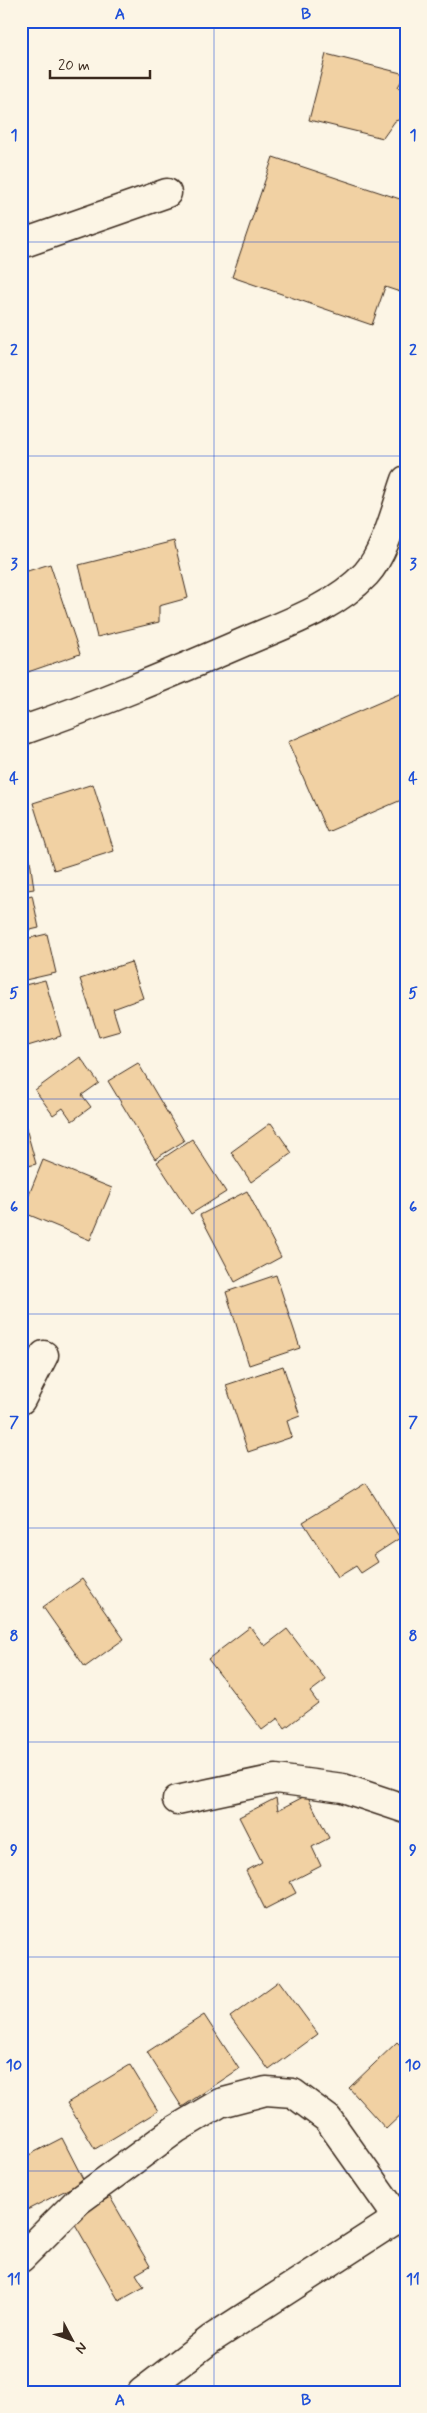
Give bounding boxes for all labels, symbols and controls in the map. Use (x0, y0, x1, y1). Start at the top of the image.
text: A (115, 4, 125, 25)
text: B (301, 4, 311, 25)
scale bar (50, 48, 150, 80)
text: 20 m (58, 56, 90, 76)
text: 1 (10, 125, 18, 146)
text: 1 (409, 125, 417, 146)
text: 2 (10, 340, 18, 361)
text: 2 (409, 340, 417, 361)
text: 3 (10, 554, 18, 575)
text: 3 (409, 554, 417, 575)
text: 4 (9, 768, 19, 789)
text: 4 (408, 768, 418, 789)
text: 5 (9, 983, 19, 1004)
text: 5 (408, 983, 418, 1004)
text: 6 (10, 1197, 18, 1218)
text: 6 (409, 1197, 417, 1218)
text: 7 (9, 1412, 19, 1433)
text: 7 (408, 1412, 418, 1433)
text: 8 (9, 1626, 19, 1647)
text: 8 (408, 1626, 418, 1647)
text: 9 (10, 1840, 18, 1861)
text: 9 (409, 1840, 417, 1861)
text: 10 (6, 2055, 22, 2076)
text: 10 (405, 2055, 421, 2076)
text: 11 (7, 2269, 21, 2290)
text: 11 (406, 2269, 420, 2290)
north arrow (48, 2316, 98, 2366)
text: N (71, 2338, 91, 2357)
text: A (115, 2390, 125, 2411)
text: B (301, 2390, 311, 2411)

